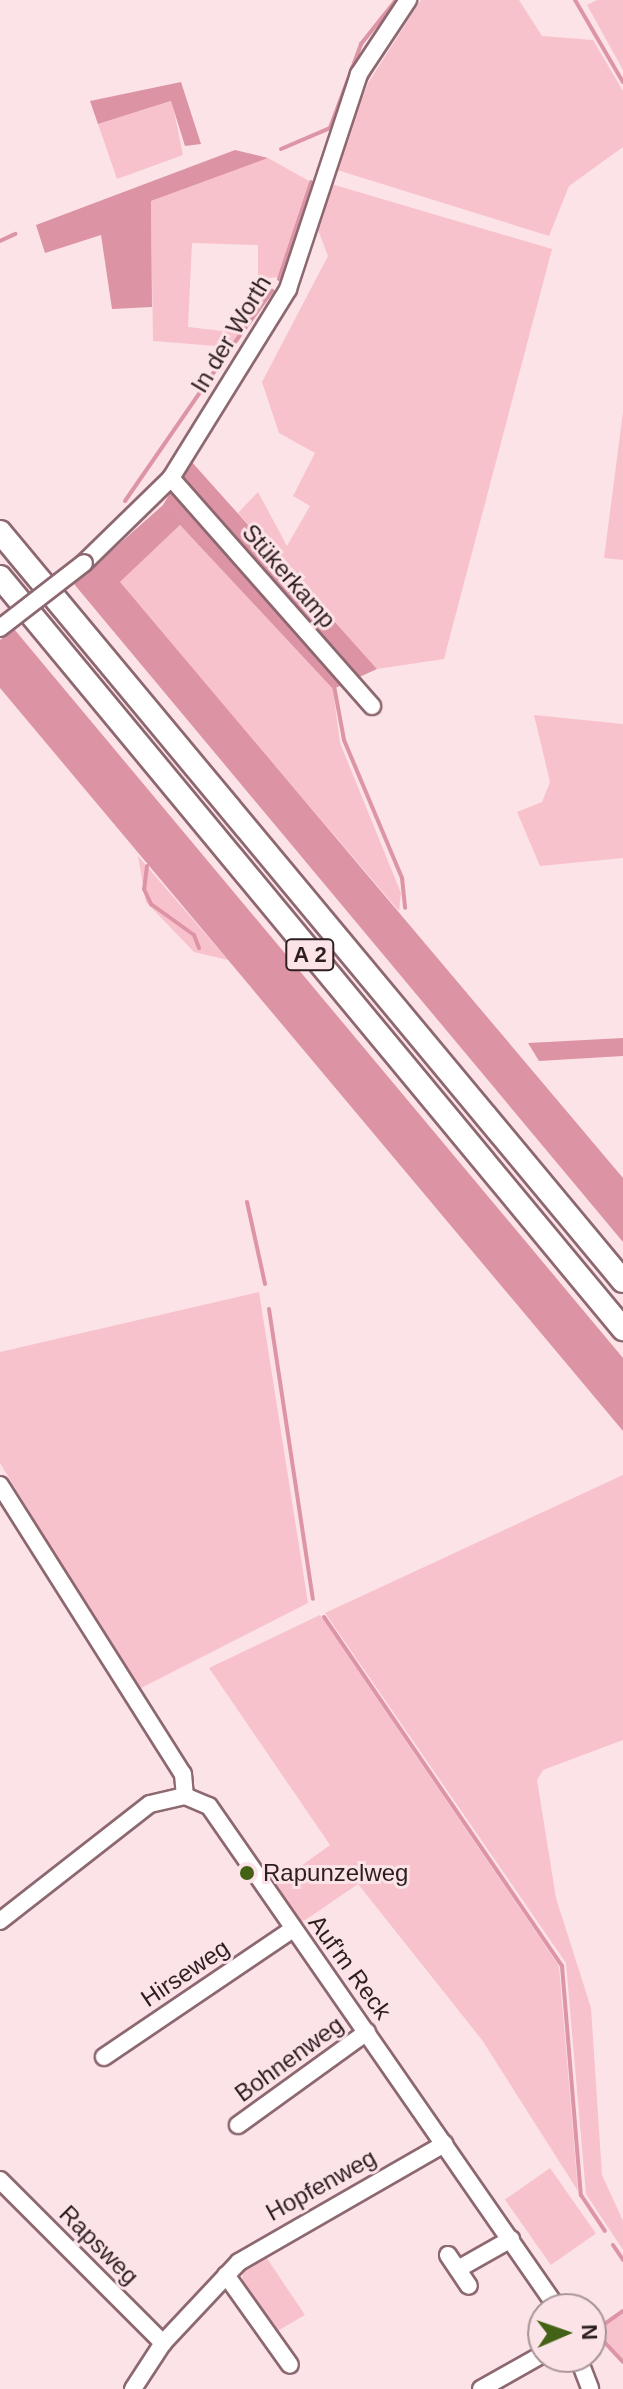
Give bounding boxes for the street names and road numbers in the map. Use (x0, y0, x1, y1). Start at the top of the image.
street label: In der Worth (185, 270, 277, 398)
street label: Stükerkamp (236, 518, 342, 634)
road number: A 2 (284, 937, 336, 973)
street label: Auf'm Reck (303, 1909, 397, 2025)
street label: Hirseweg (135, 1933, 235, 2013)
street label: Bohnenweg (229, 2010, 349, 2108)
street label: Hopfenweg (261, 2143, 381, 2227)
street label: Rapsweg (53, 2199, 145, 2291)

